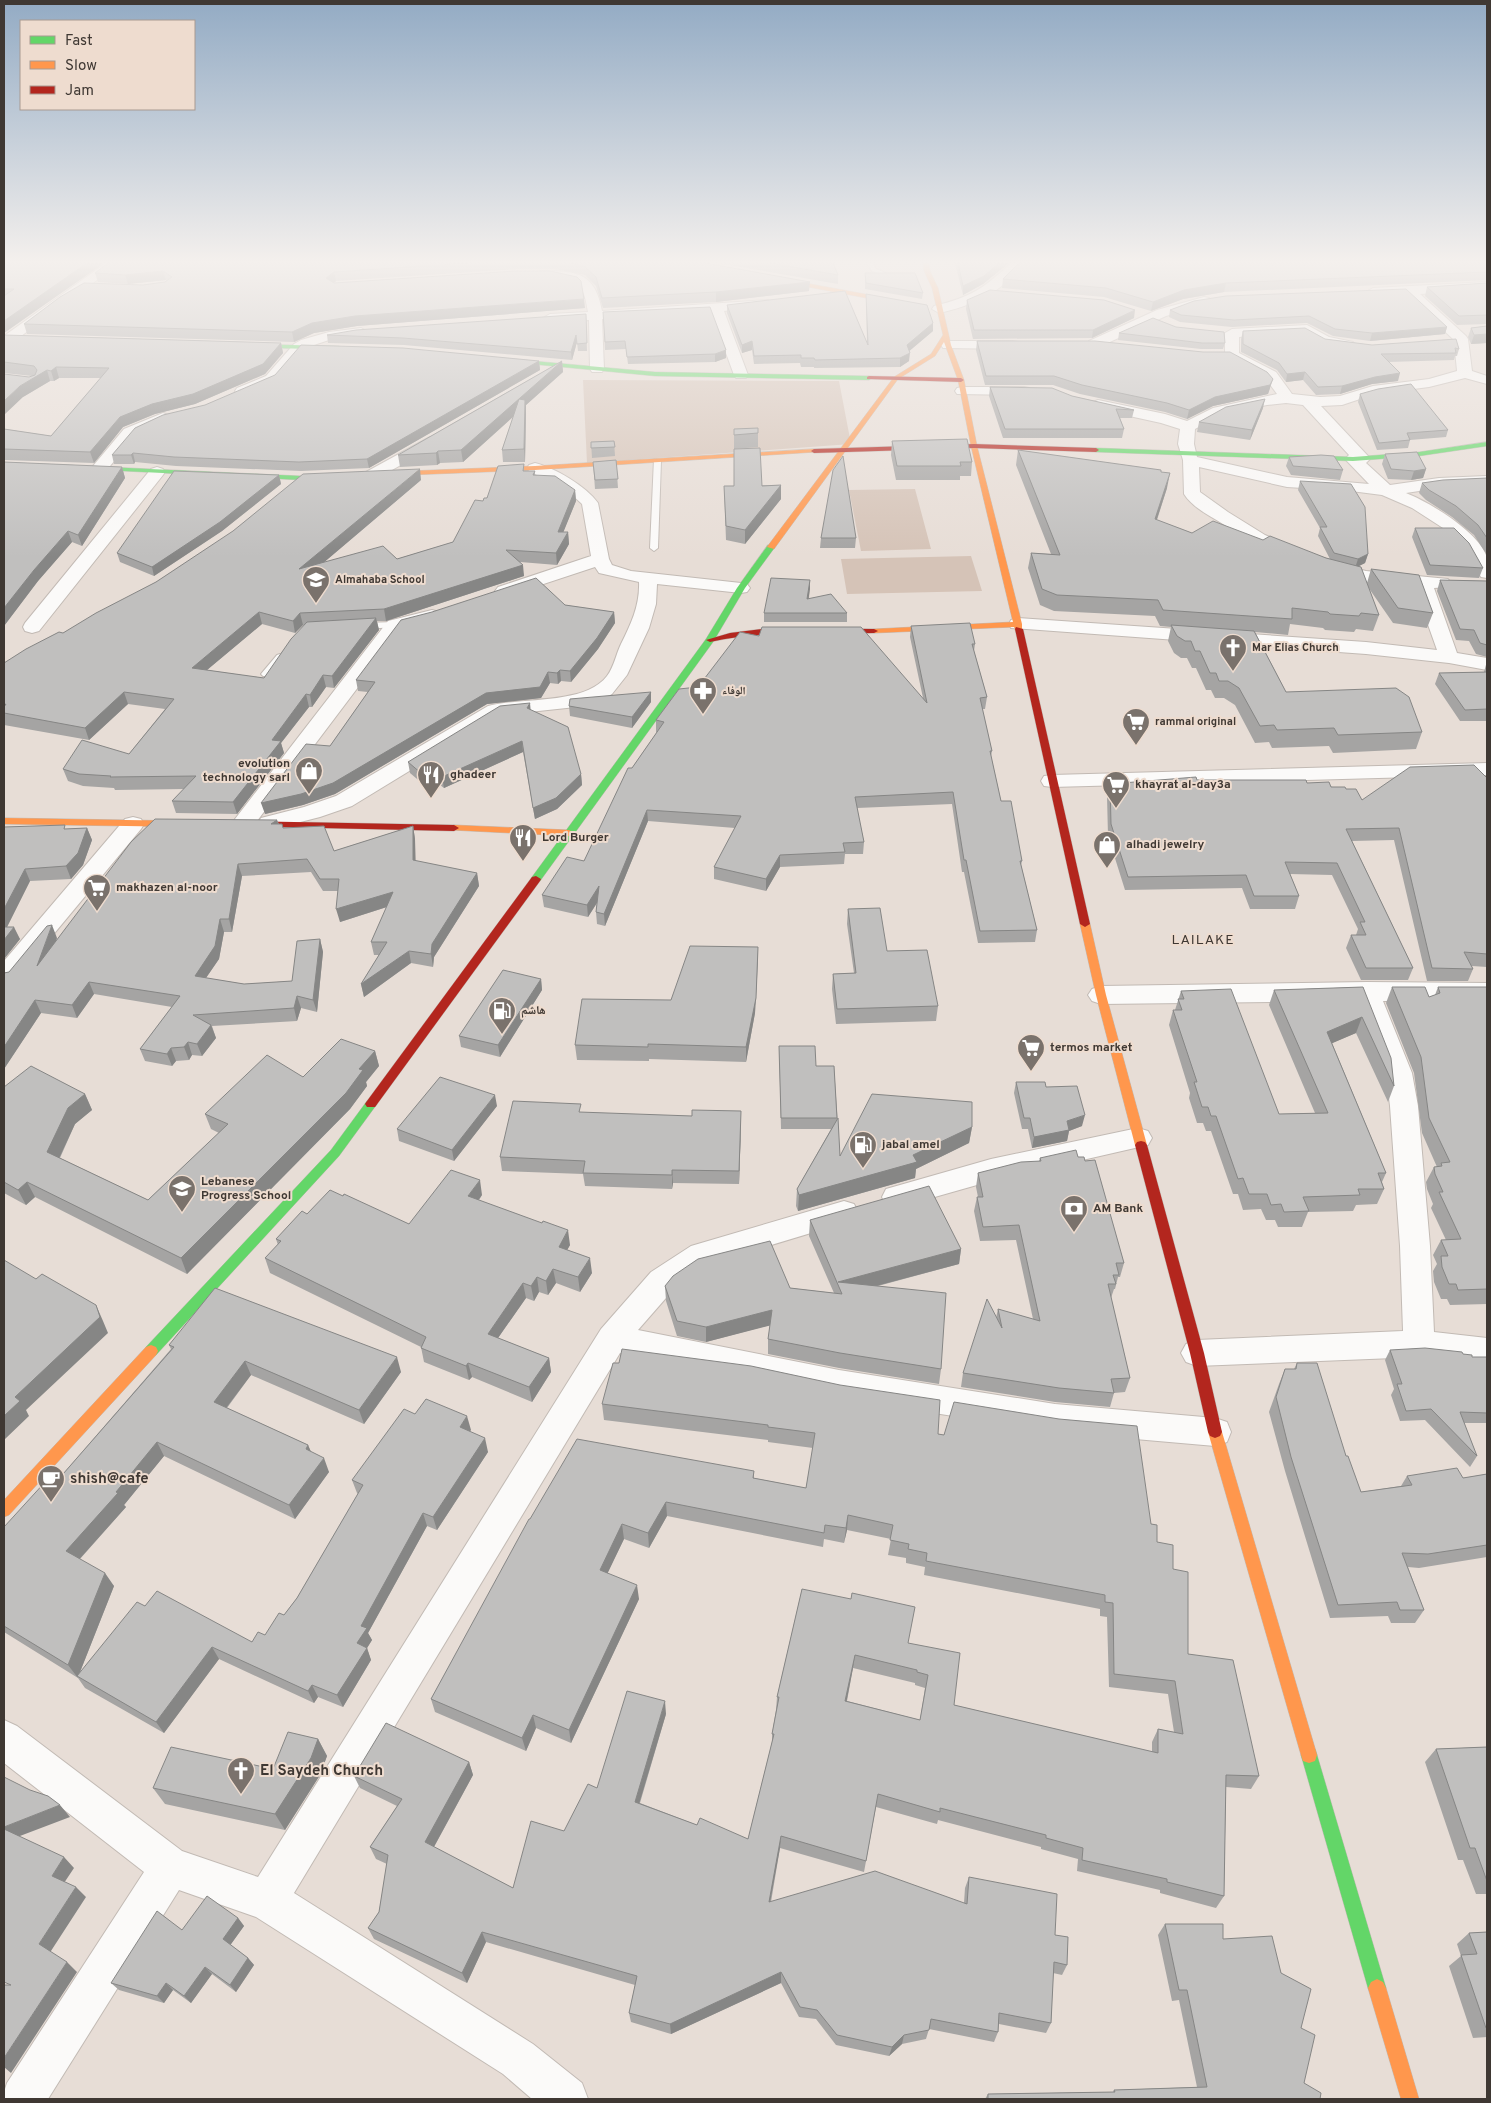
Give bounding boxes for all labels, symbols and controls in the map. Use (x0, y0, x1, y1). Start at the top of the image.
legend (20, 20, 195, 110)
text: Fast (65, 32, 93, 51)
text: Slow (65, 57, 97, 76)
text: Jam (65, 82, 94, 101)
school or university icon: Almahaba School (301, 565, 331, 604)
place label: Almahaba School (335, 573, 425, 587)
church icon: Mar Elias Church (1218, 633, 1248, 672)
place label: Mar Elias Church (1252, 641, 1339, 655)
pharmacy icon: الوفاء (688, 676, 718, 715)
place label: الوفاء (722, 684, 746, 698)
supermarket icon: rammal original (1121, 707, 1151, 746)
place label: rammal original (1155, 715, 1236, 729)
place label: evolution technology sarl (203, 756, 290, 786)
shop icon: evolution technology sarl (294, 756, 324, 795)
restaurant icon: ghadeer (416, 760, 446, 799)
place label: ghadeer (450, 767, 496, 783)
supermarket icon: khayrat al-day3a (1101, 770, 1131, 809)
place label: khayrat al-day3a (1135, 777, 1231, 793)
restaurant icon: Lord Burger (508, 823, 538, 862)
place label: Lord Burger (542, 830, 609, 846)
shop icon: alhadi jewelry (1092, 830, 1122, 869)
place label: alhadi jewelry (1126, 837, 1205, 853)
supermarket icon: makhazen al-noor (82, 873, 112, 912)
place label: makhazen al-noor (116, 880, 218, 896)
district label: LAILAKE (1171, 932, 1235, 949)
fuel station icon: هاشم (487, 996, 517, 1035)
place label: هاشم (521, 1003, 546, 1019)
supermarket icon: termos market (1016, 1033, 1046, 1072)
place label: termos market (1050, 1040, 1133, 1056)
fuel station icon: jabal amel (848, 1130, 878, 1169)
place label: jabal amel (881, 1137, 940, 1153)
school or university icon: Lebanese Progress School (167, 1174, 197, 1213)
place label: Lebanese Progress School (201, 1174, 291, 1204)
bank icon: AM Bank (1059, 1194, 1089, 1233)
place label: AM Bank (1093, 1201, 1143, 1217)
cafe icon: shish@cafe (36, 1464, 66, 1503)
place label: shish@cafe (70, 1470, 149, 1489)
church icon: El Saydeh Church (226, 1756, 256, 1795)
place label: El Saydeh Church (260, 1762, 383, 1781)

